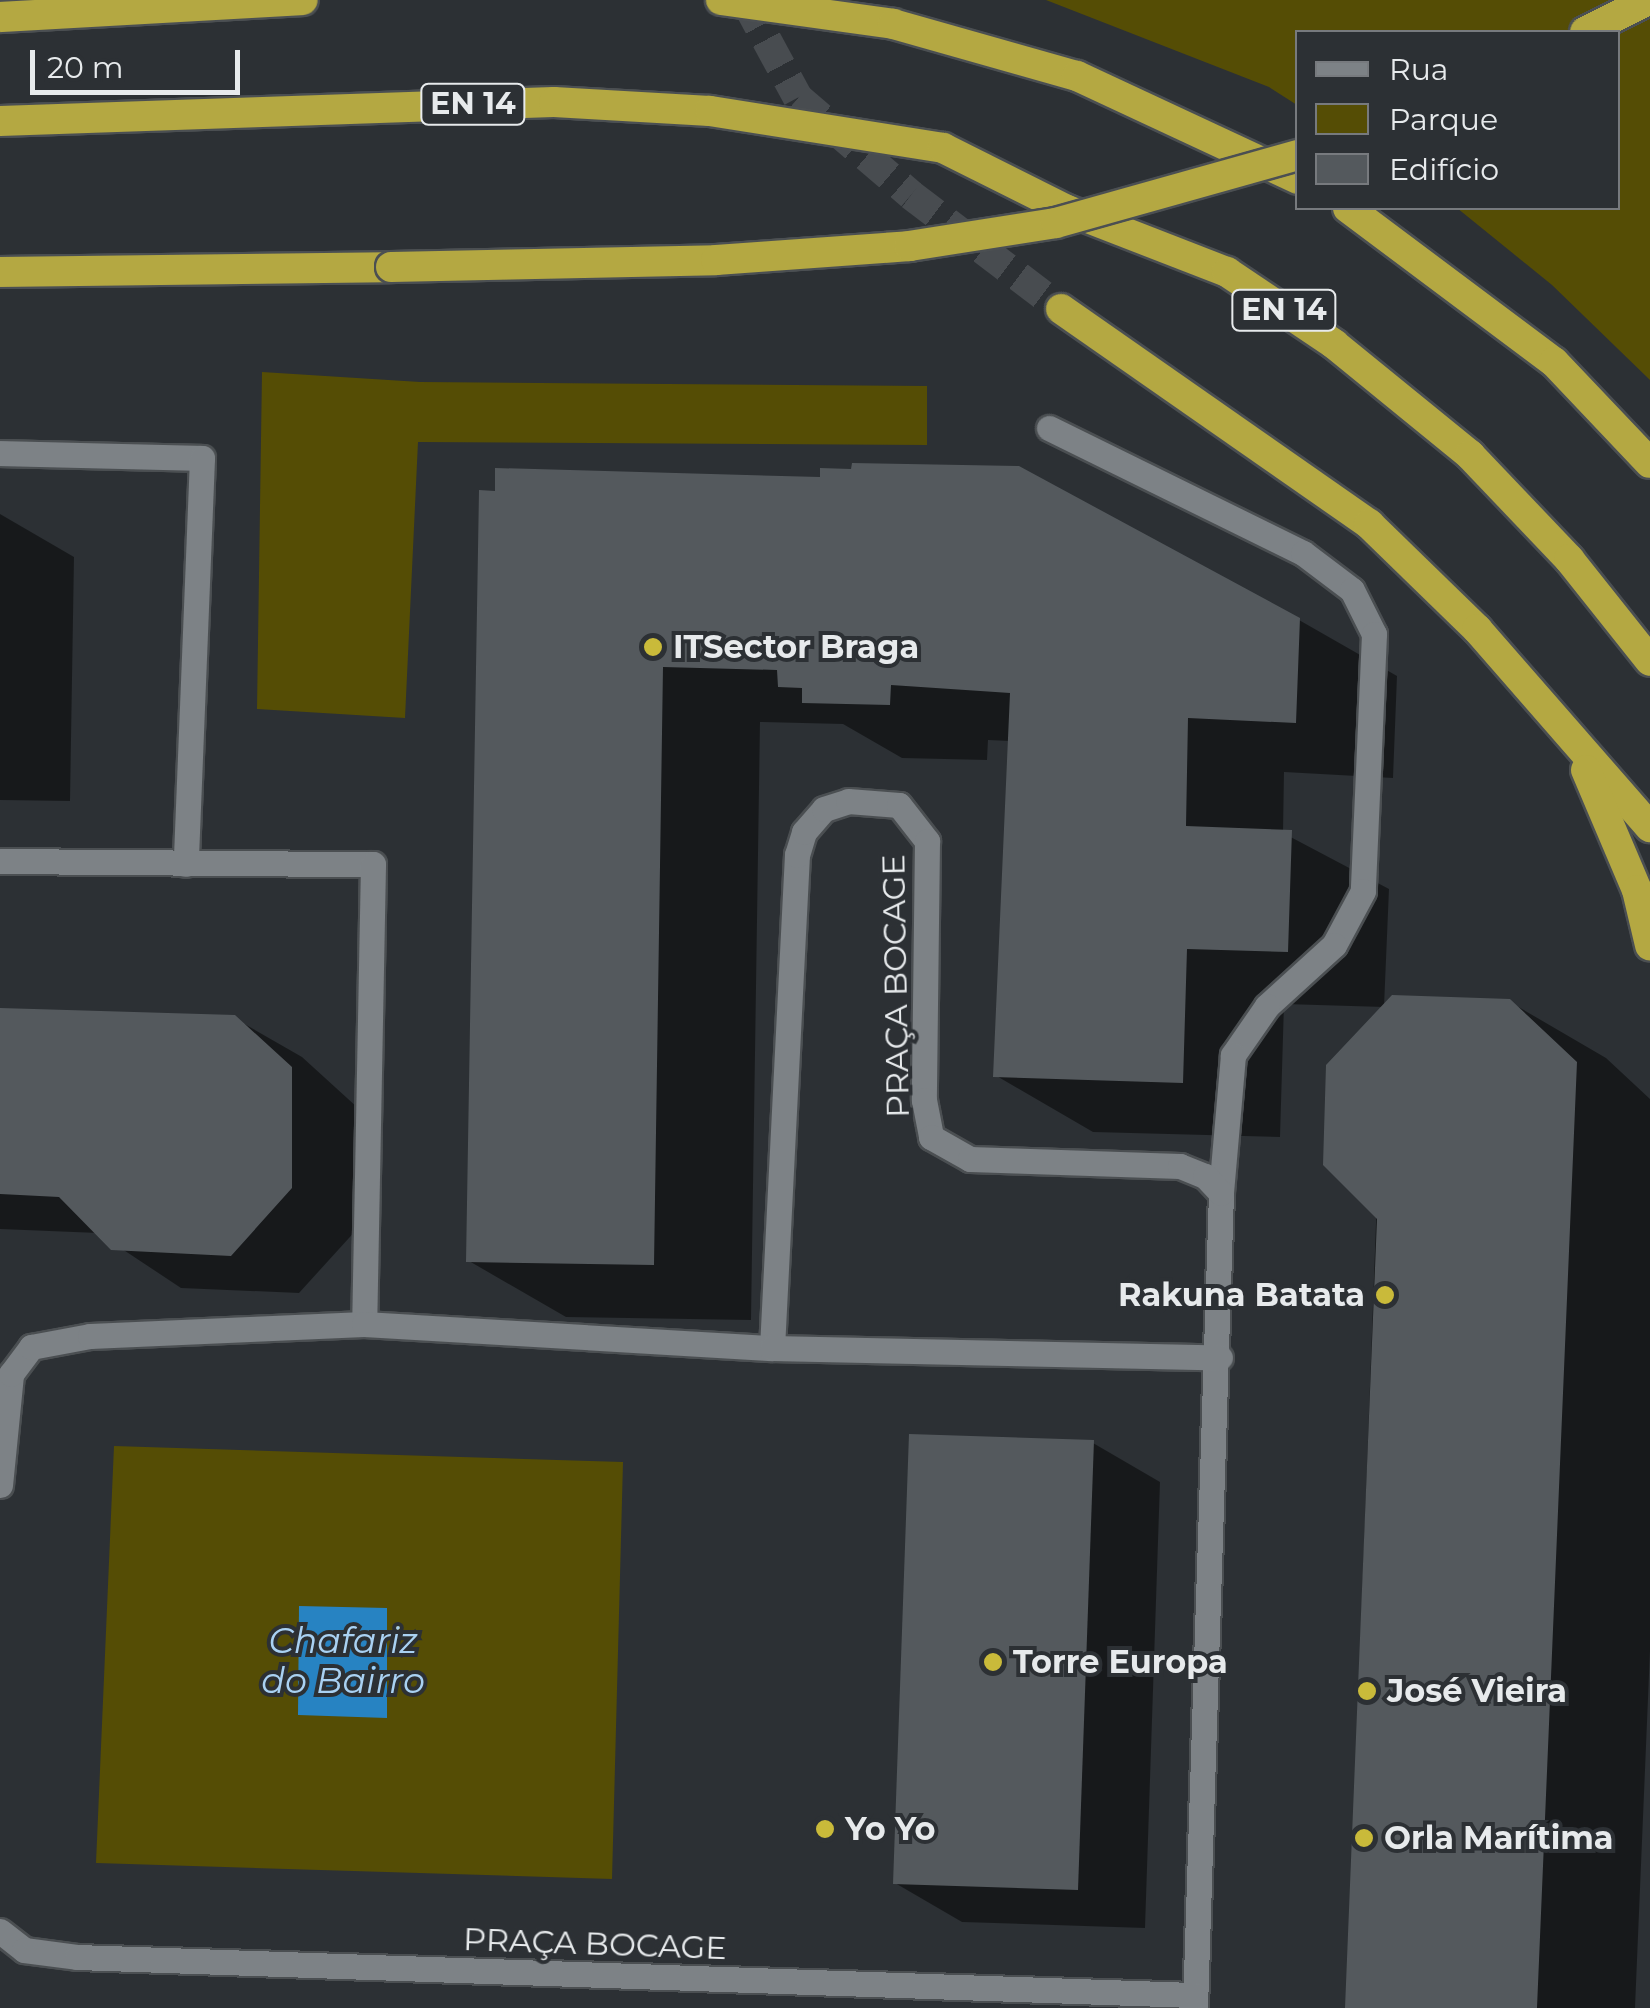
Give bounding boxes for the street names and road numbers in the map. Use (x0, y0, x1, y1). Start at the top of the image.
road number: EN 14 (418, 79, 528, 129)
road number: EN 14 (1229, 285, 1339, 335)
street label: PRAÇA BOCAGE (875, 854, 917, 1118)
street label: PRAÇA BOCAGE (463, 1920, 727, 1968)

